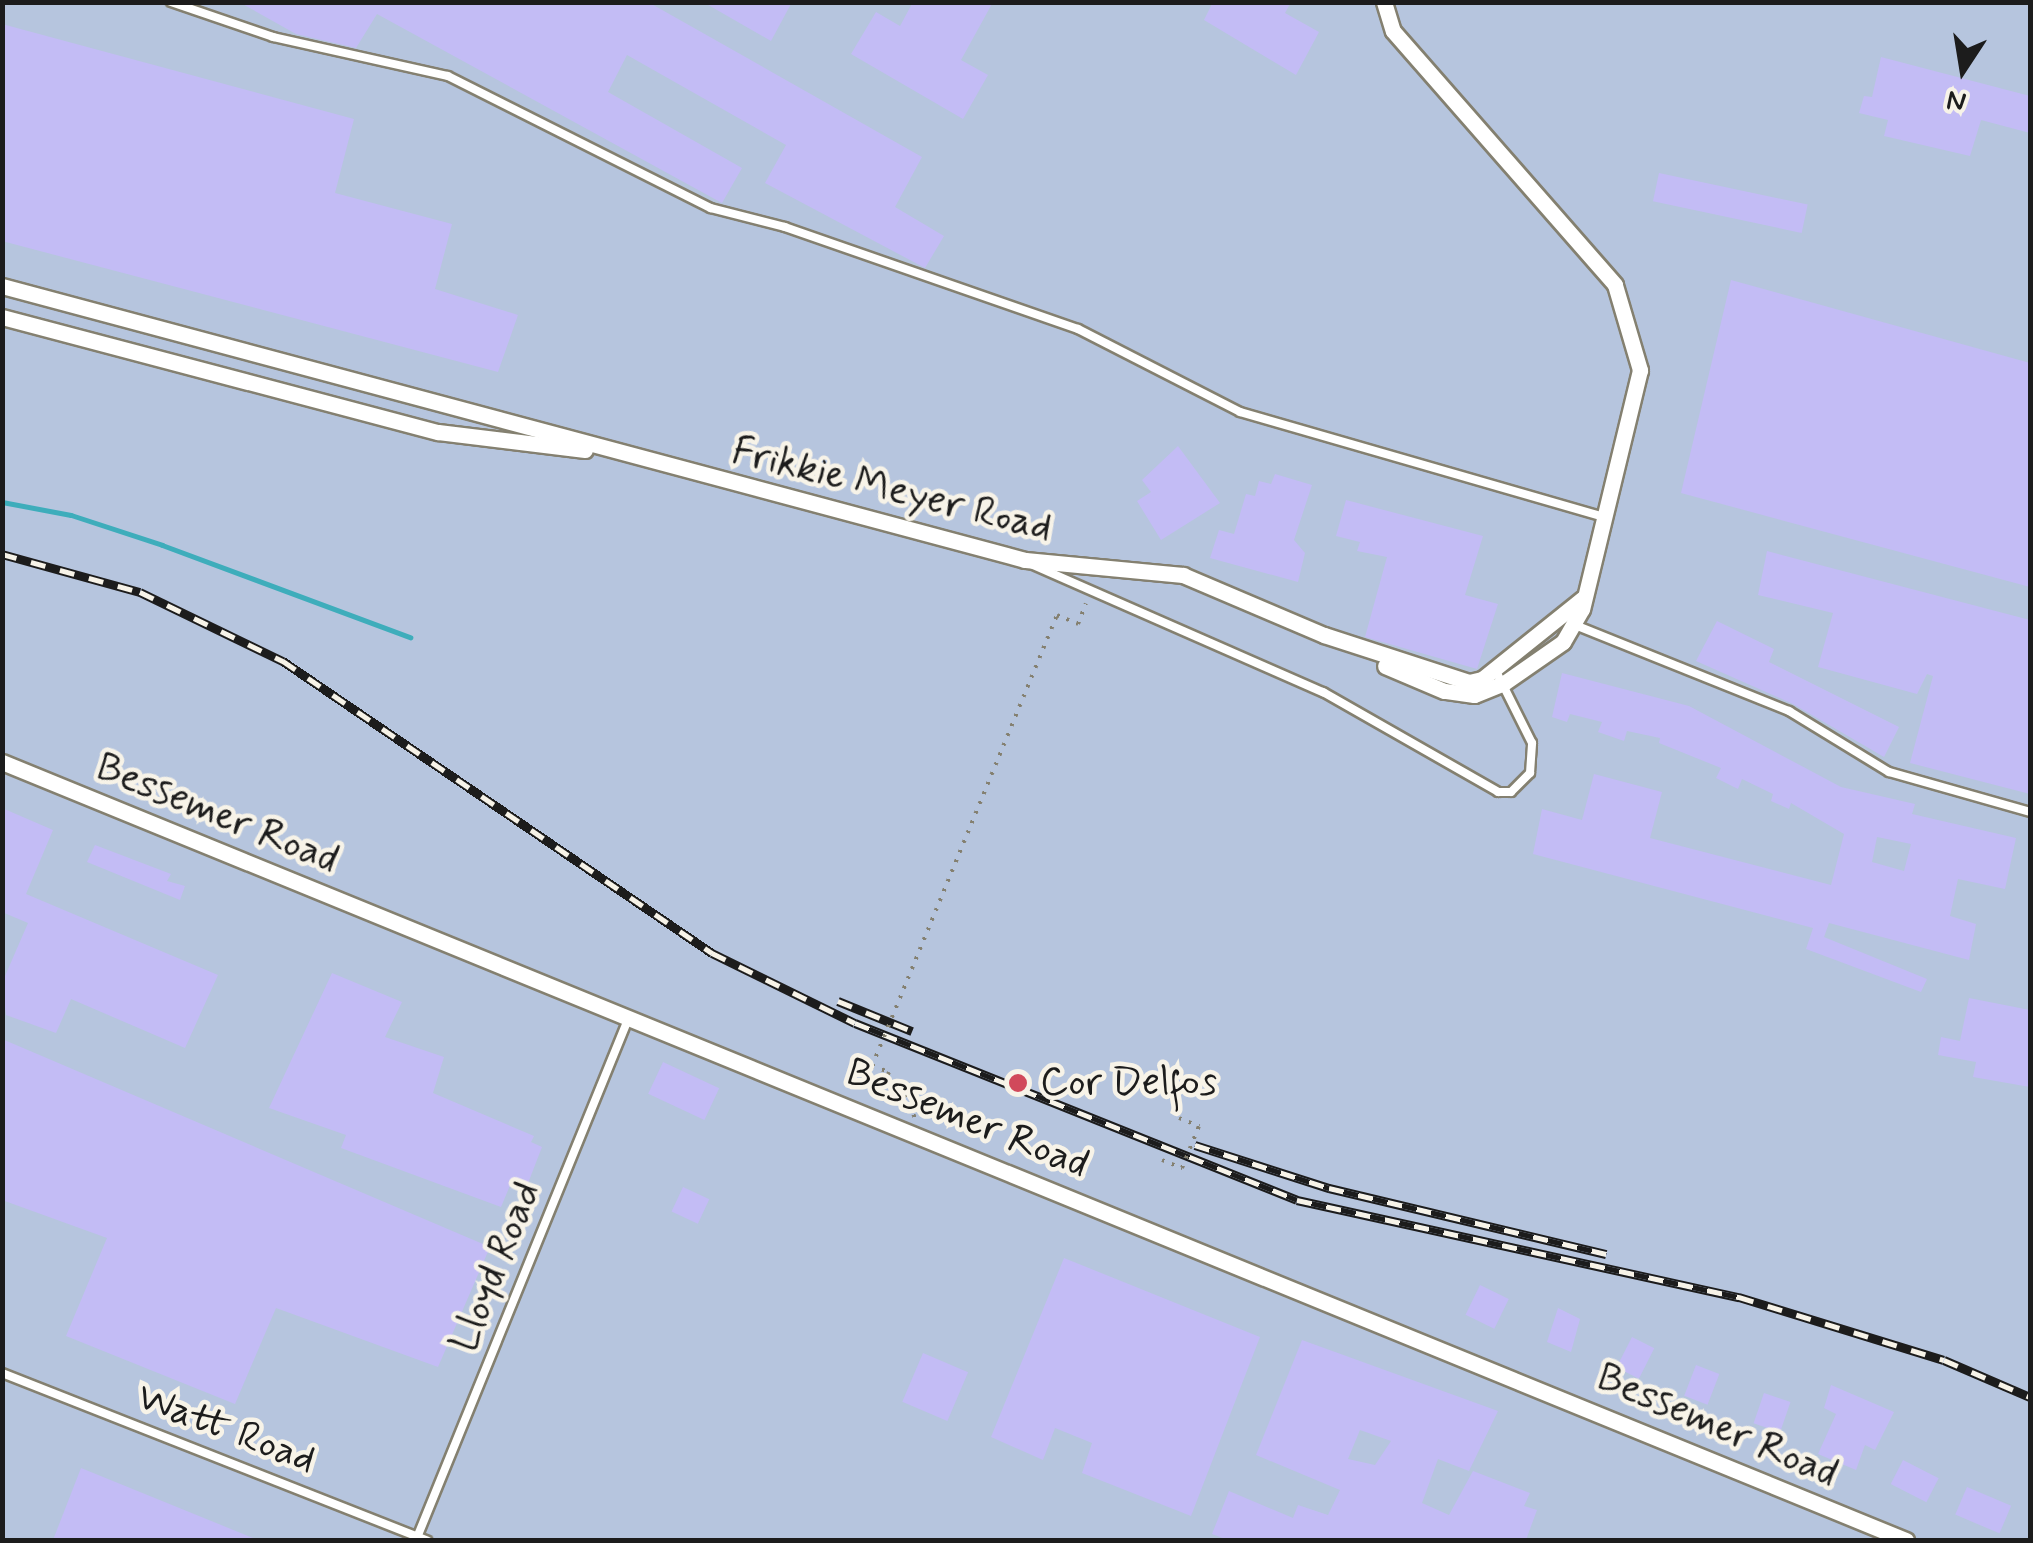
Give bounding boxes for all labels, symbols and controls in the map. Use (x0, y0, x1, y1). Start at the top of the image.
north arrow (1913, 20, 2013, 120)
text: N (1944, 80, 1970, 120)
street label: Frikkie Meyer Road (727, 427, 1057, 553)
street label: Bessemer Road (90, 744, 344, 884)
street label: Bessemer Road (840, 1049, 1094, 1189)
place label: Cor Delfos (1040, 1059, 1215, 1107)
marker: Cor Delfos (1005, 1070, 1031, 1096)
street label: Lloyd Road (440, 1175, 552, 1359)
street label: Bessemer Road (1590, 1354, 1844, 1498)
street label: Watt Road (130, 1373, 322, 1485)

